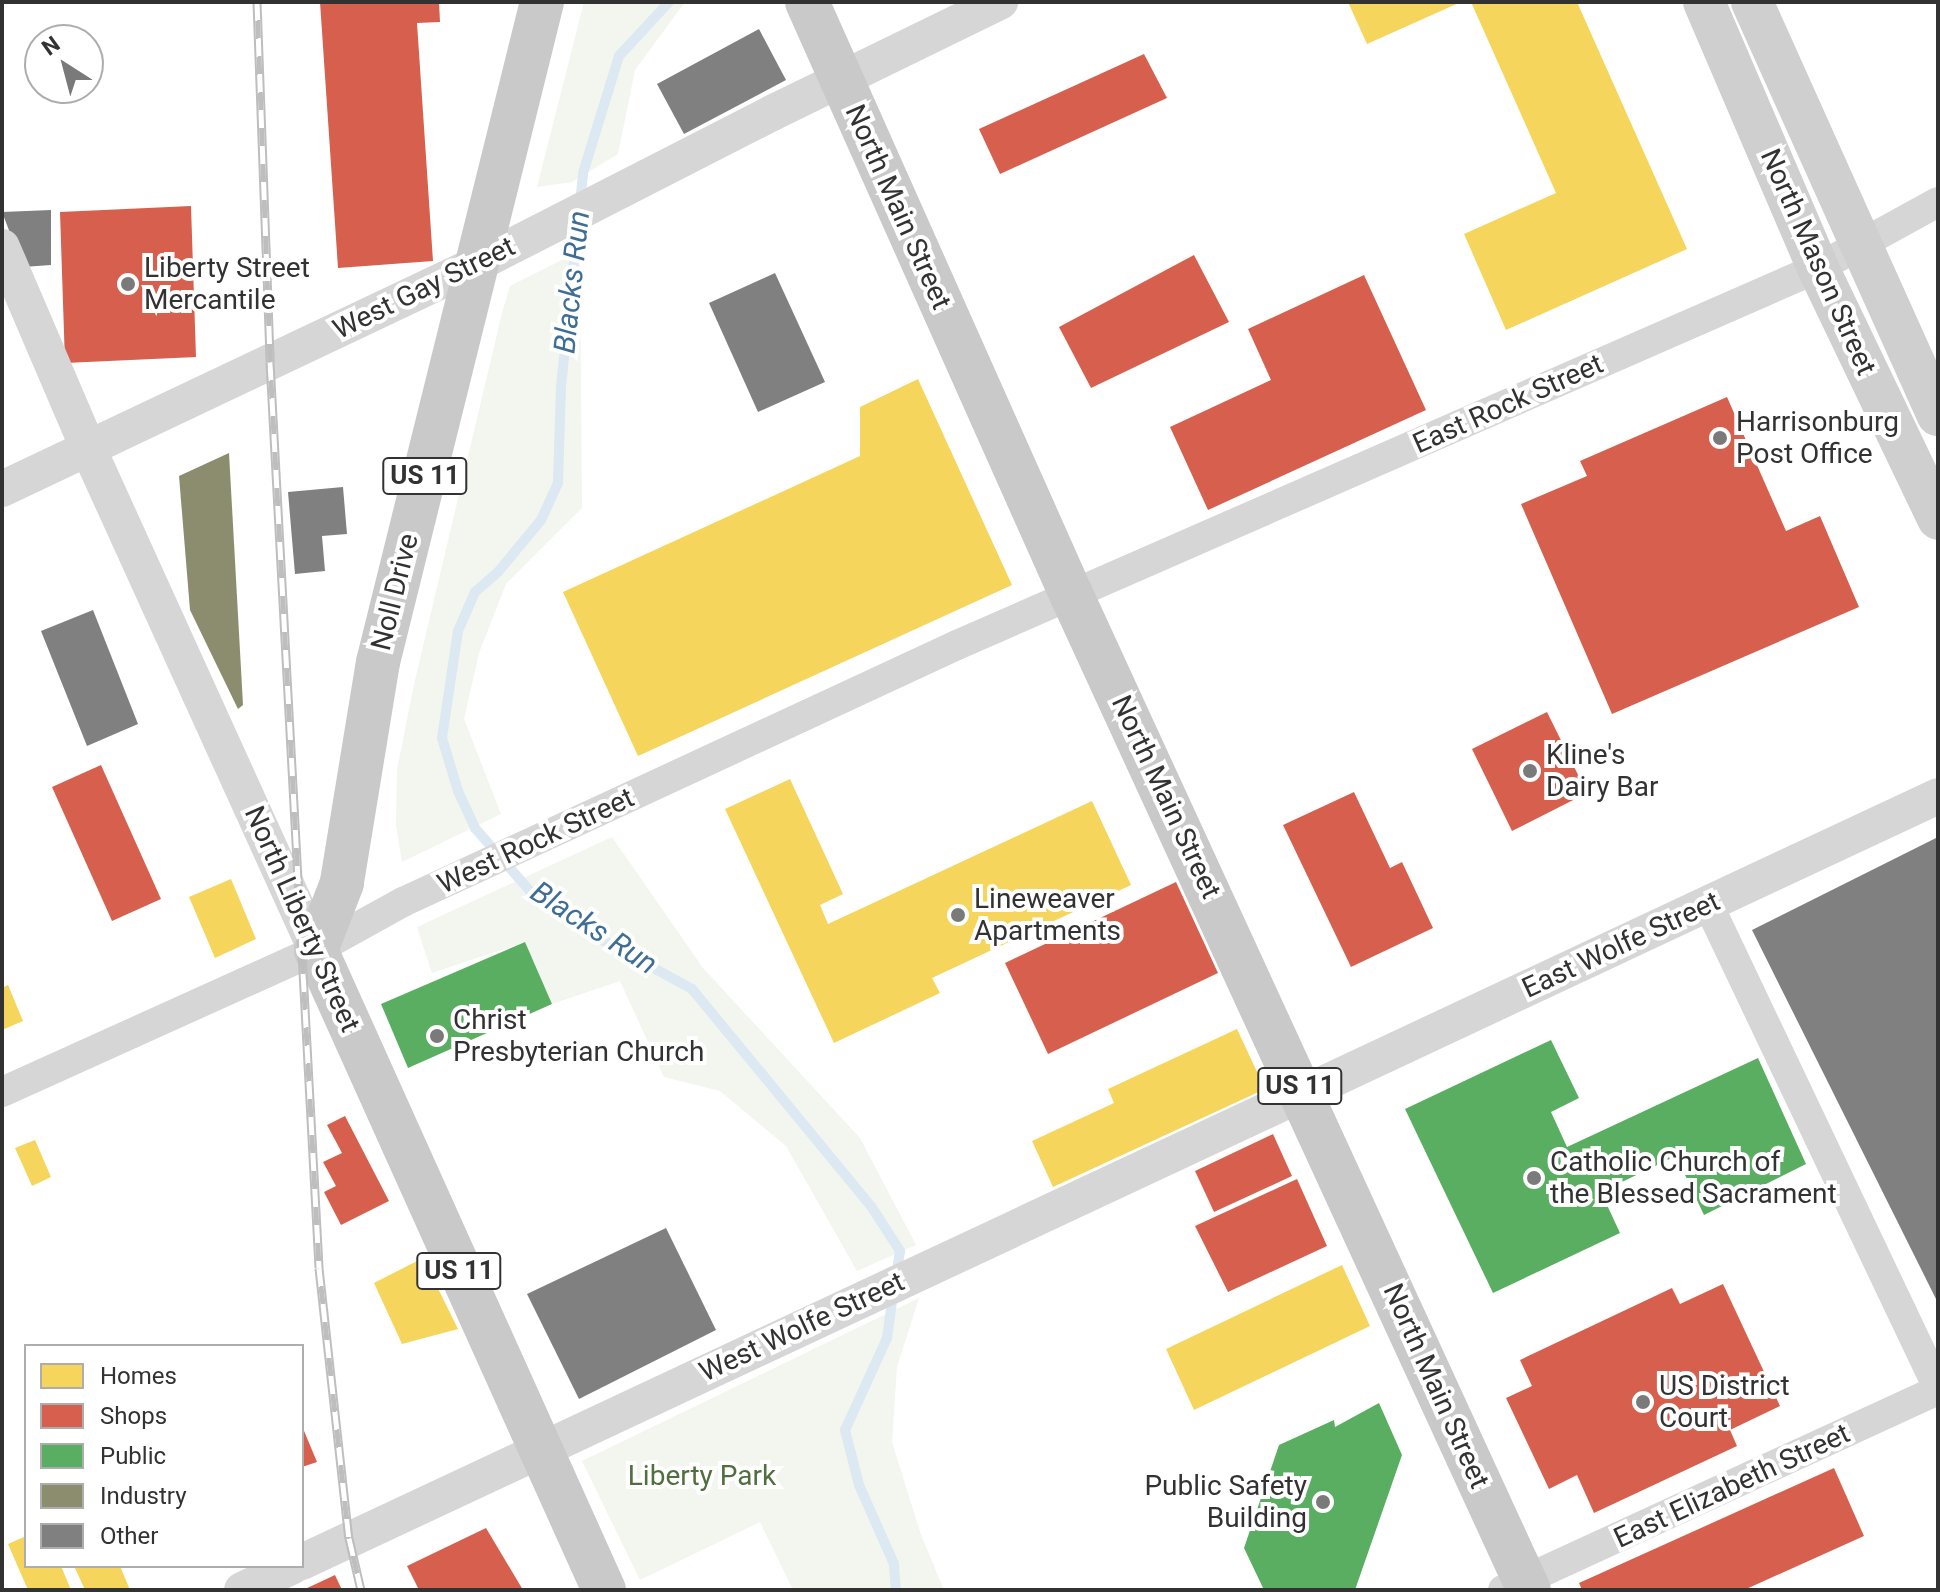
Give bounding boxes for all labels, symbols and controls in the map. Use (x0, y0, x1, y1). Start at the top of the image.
north arrow (24, 24, 104, 104)
text: N (37, 31, 64, 60)
street label: North Main Street (838, 99, 958, 315)
street label: North Mason Street (1753, 144, 1883, 380)
water label: Blacks Run (547, 209, 597, 355)
street label: West Gay Street (328, 230, 520, 346)
place label: Liberty Street Mercantile (144, 251, 310, 317)
marker: Liberty Street Mercantile (119, 275, 137, 293)
street label: East Rock Street (1408, 347, 1608, 461)
place label: Harrisonburg Post Office (1736, 405, 1899, 471)
marker: Harrisonburg Post Office (1711, 429, 1729, 447)
road number: US 11 (381, 454, 469, 498)
street label: Noll Drive (364, 530, 426, 654)
street label: North Main Street (1104, 690, 1228, 904)
place label: Kline's Dairy Bar (1546, 738, 1659, 804)
marker: Kline's Dairy Bar (1521, 762, 1539, 780)
street label: West Rock Street (433, 781, 639, 901)
street label: North Liberty Street (237, 801, 367, 1037)
water label: Blacks Run (524, 874, 664, 982)
place label: Lineweaver Apartments (974, 882, 1121, 948)
street label: East Wolfe Street (1517, 885, 1725, 1005)
marker: Lineweaver Apartments (949, 906, 967, 924)
place label: Christ Presbyterian Church (453, 1003, 704, 1069)
marker: Christ Presbyterian Church (428, 1027, 446, 1045)
road number: US 11 (1256, 1064, 1344, 1108)
place label: Catholic Church of the Blessed Sacrament (1550, 1145, 1837, 1211)
marker: Catholic Church of the Blessed Sacrament (1525, 1169, 1543, 1187)
road number: US 11 (415, 1249, 503, 1293)
street label: West Wolfe Street (694, 1265, 910, 1389)
street label: North Main Street (1376, 1278, 1496, 1494)
legend (24, 1344, 304, 1568)
text: Homes (100, 1362, 177, 1390)
place label: US District Court (1659, 1369, 1790, 1435)
marker: US District Court (1634, 1393, 1652, 1411)
text: Shops (100, 1402, 167, 1430)
street label: East Elizabeth Street (1609, 1417, 1855, 1555)
text: Public (100, 1442, 166, 1470)
park label: Liberty Park (628, 1459, 776, 1493)
place label: Public Safety Building (1144, 1469, 1307, 1535)
text: Industry (100, 1482, 186, 1510)
marker: Public Safety Building (1314, 1493, 1332, 1511)
text: Other (100, 1522, 158, 1550)

